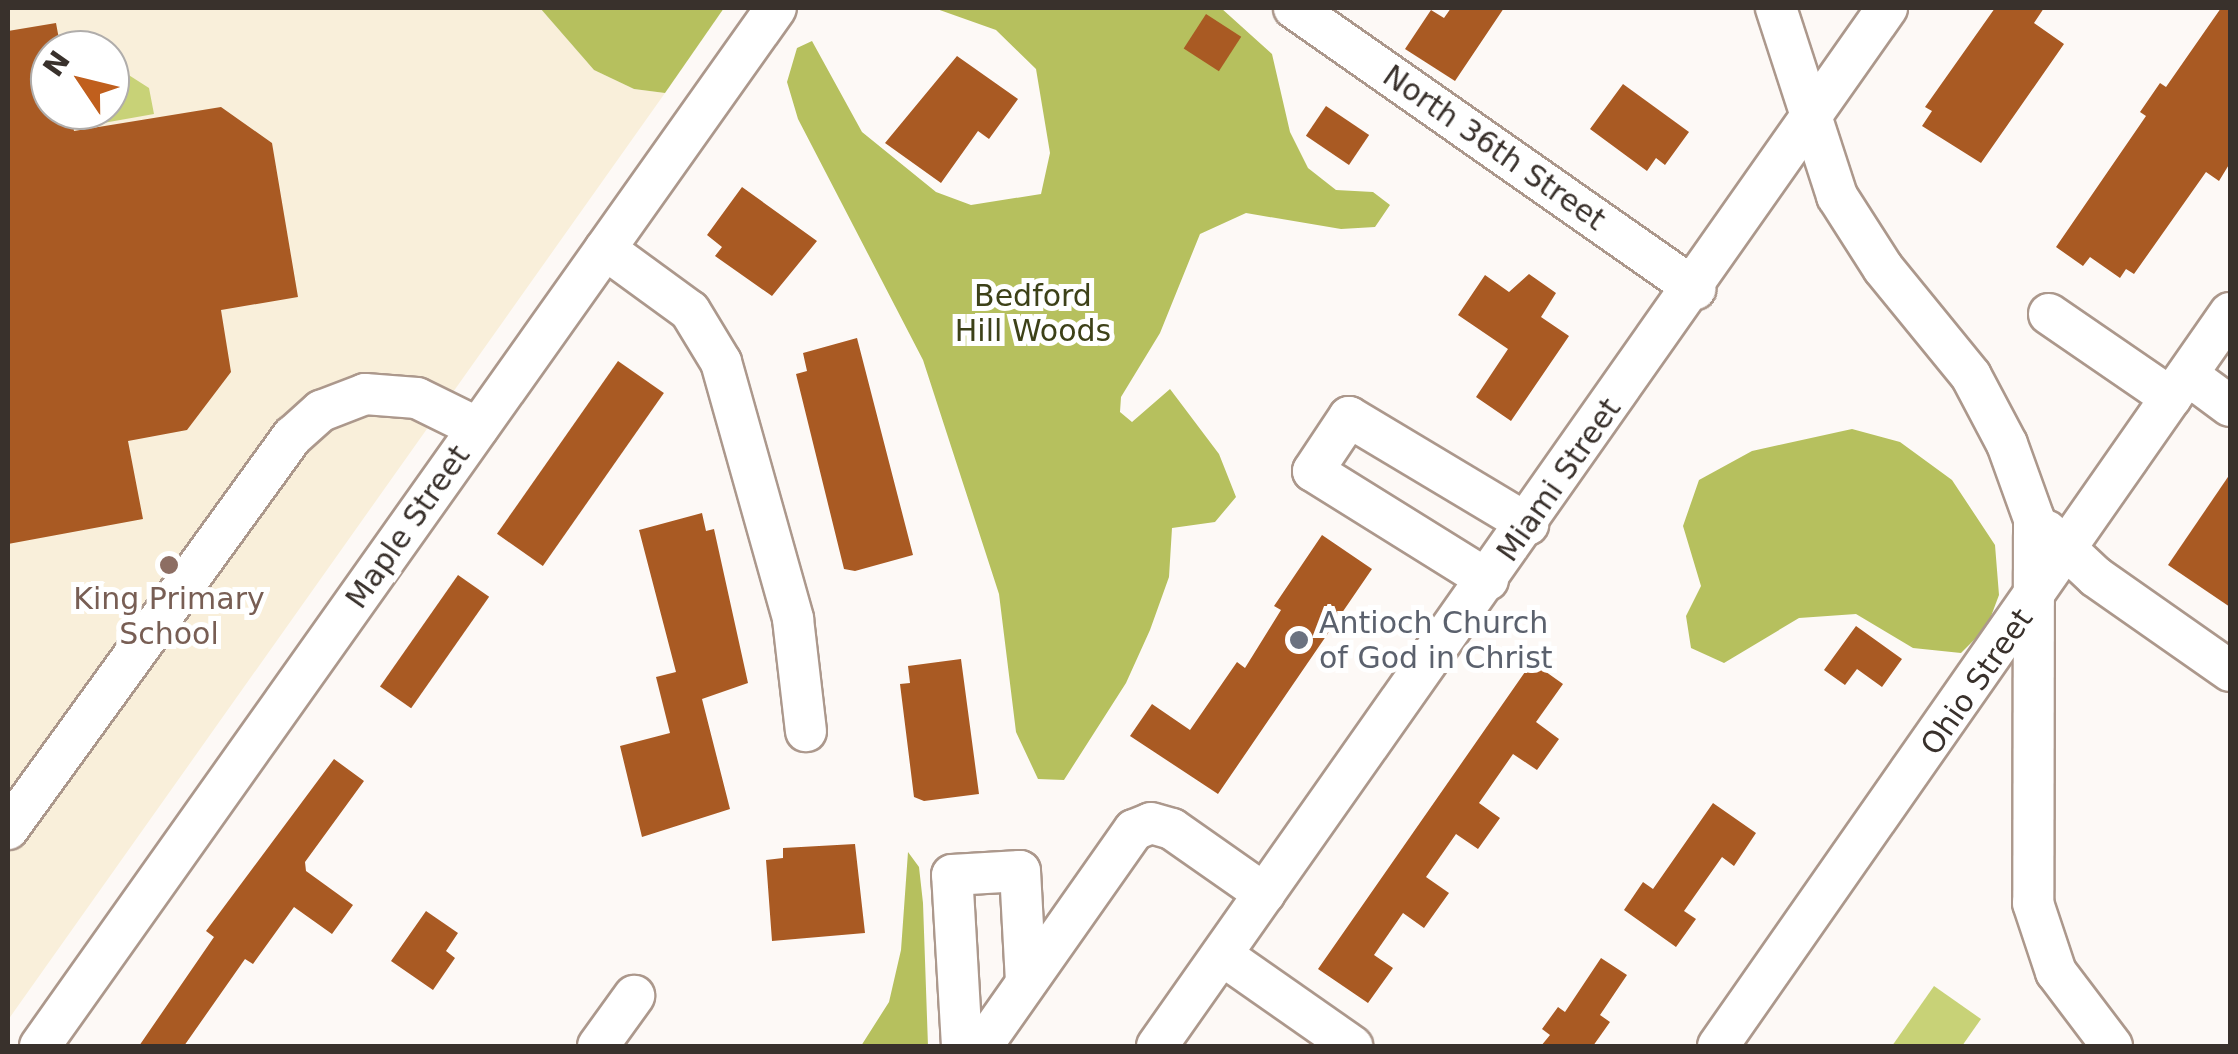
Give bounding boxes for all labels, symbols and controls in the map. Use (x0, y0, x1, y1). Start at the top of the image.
north arrow (30, 30, 130, 130)
text: N (36, 45, 77, 83)
street label: North 36th Street (1376, 58, 1612, 238)
park label: Bedford Hill Woods (955, 278, 1111, 348)
street label: Miami Street (1490, 392, 1628, 568)
street label: Maple Street (339, 439, 477, 615)
marker: King Primary School (158, 554, 180, 576)
place label: King Primary School (73, 581, 265, 652)
street label: Ohio Street (1913, 602, 2041, 762)
place label: Antioch Church of God in Christ (1319, 605, 1553, 676)
marker: Antioch Church of God in Christ (1288, 629, 1310, 651)

